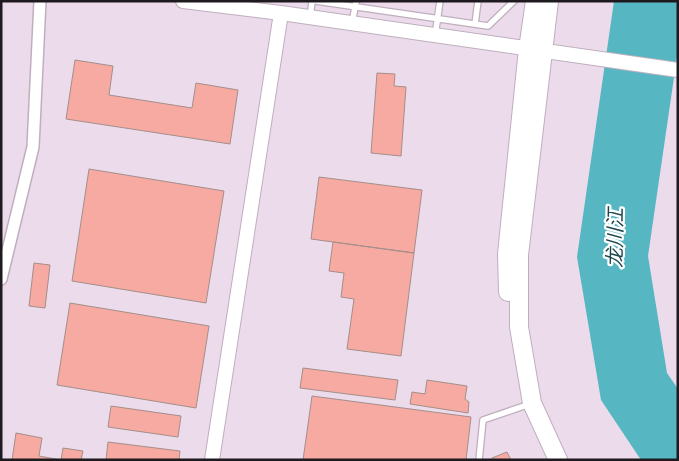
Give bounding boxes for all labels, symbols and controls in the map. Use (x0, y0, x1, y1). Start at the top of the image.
water label: 龙川江 (600, 206, 631, 268)

